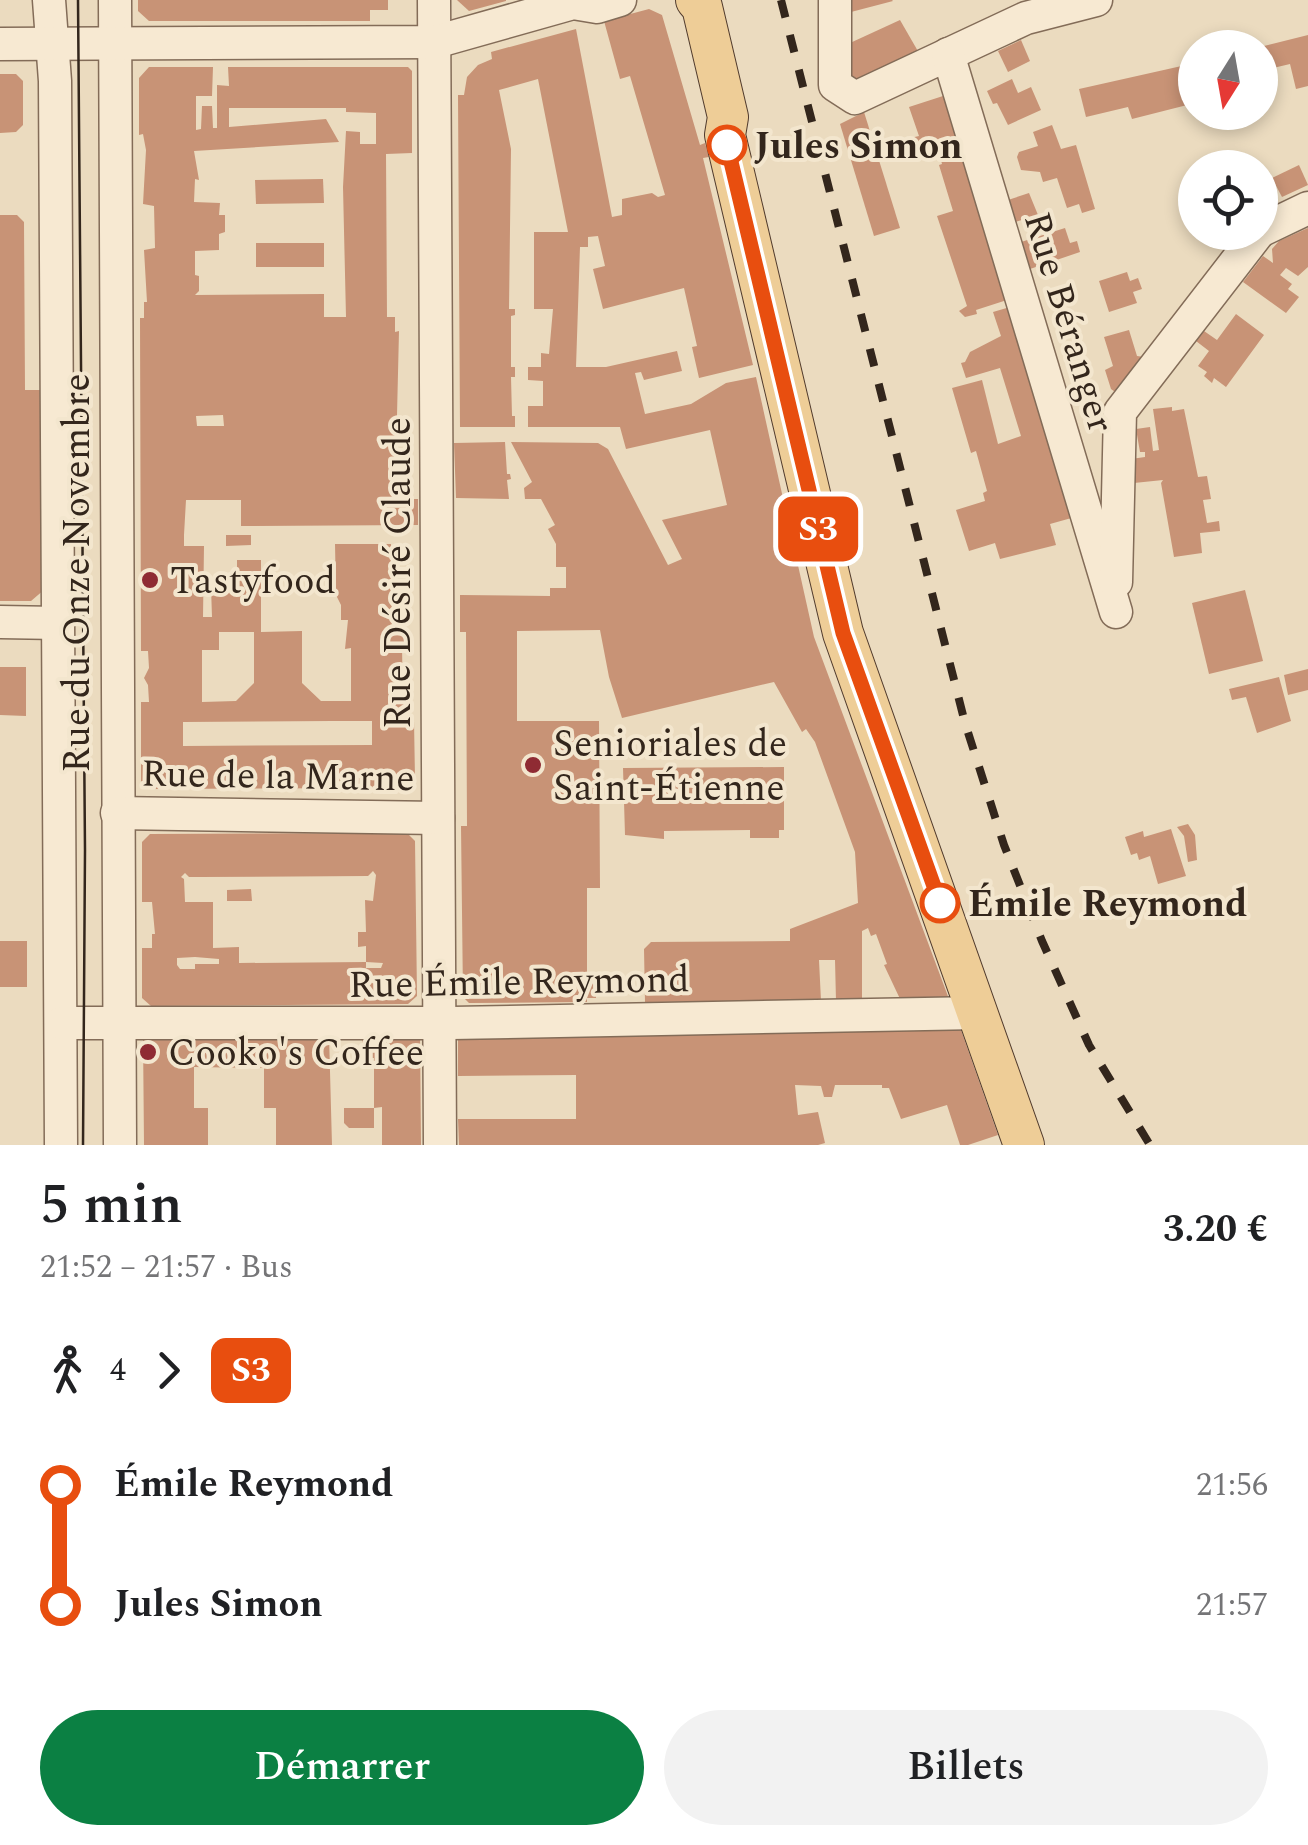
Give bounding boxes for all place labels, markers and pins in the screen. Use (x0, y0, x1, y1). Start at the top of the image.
place label: Jules Simon (754, 118, 963, 176)
marker: Jules Simon (708, 126, 746, 164)
place label: Tastyfood (170, 553, 336, 611)
marker: Tastyfood (139, 569, 161, 591)
place label: Senioriales de Saint-Étienne (553, 716, 787, 818)
marker: Senioriales de Saint-Étienne (522, 754, 544, 776)
place label: Émile Reymond (968, 876, 1247, 934)
marker: Émile Reymond (921, 884, 959, 922)
place label: Cooko's Coffee (168, 1025, 424, 1083)
marker: Cooko's Coffee (137, 1041, 159, 1063)

